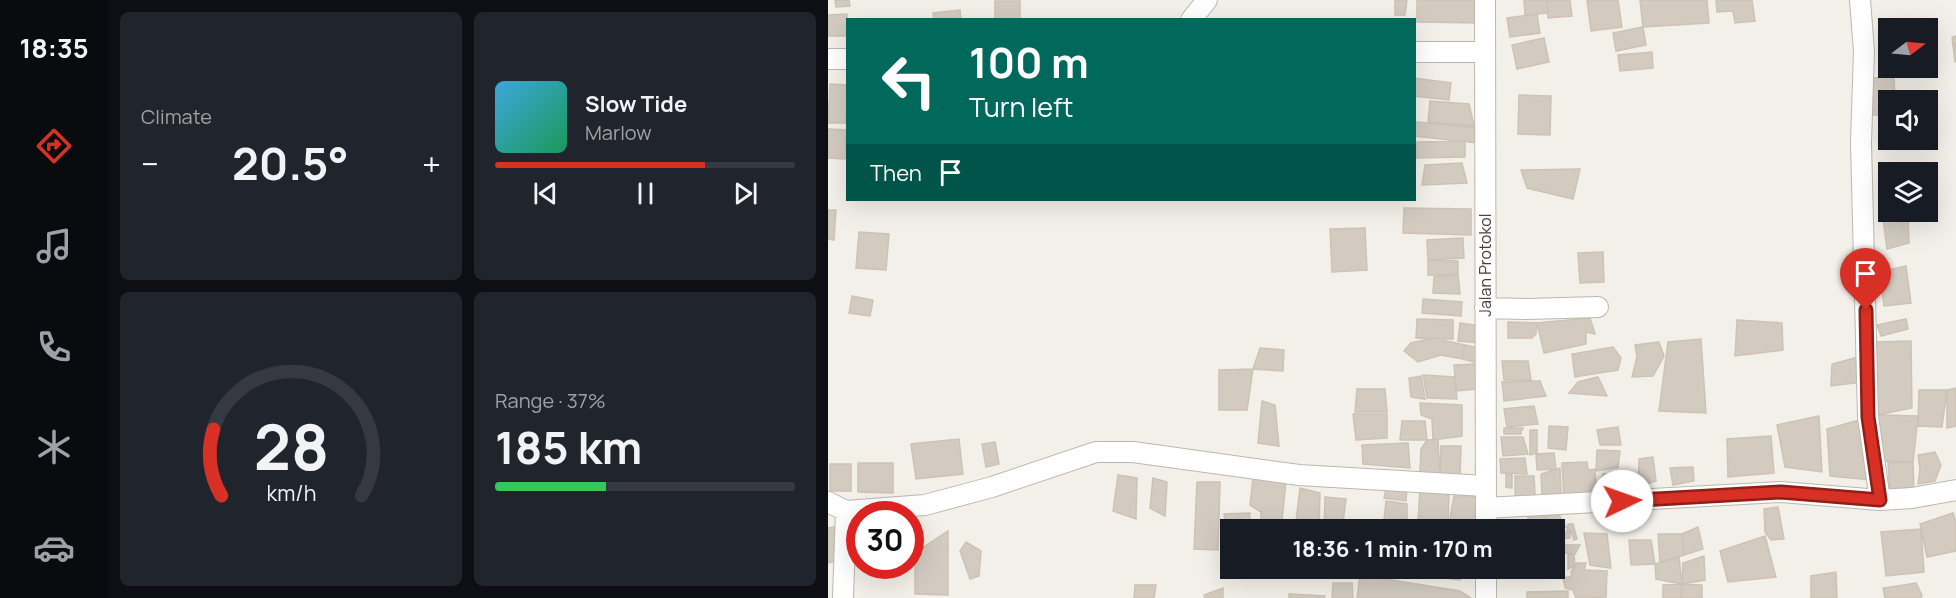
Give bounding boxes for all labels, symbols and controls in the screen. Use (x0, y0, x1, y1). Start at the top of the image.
north arrow (1878, 18, 1938, 78)
map controls (1878, 18, 1938, 222)
text: 18:35 (19, 29, 89, 66)
text: 100 m (969, 33, 1089, 91)
icon: left (870, 42, 948, 120)
text: Turn left (969, 88, 1073, 125)
text: Slow Tide (585, 89, 687, 119)
button: sound (1878, 90, 1938, 150)
text: Climate (141, 103, 212, 130)
text: Marlow (585, 119, 652, 146)
icon: directions (33, 125, 75, 167)
text: 20.5° (232, 132, 349, 194)
text: − (141, 141, 159, 186)
text: + (422, 141, 441, 186)
icon: arrive (934, 156, 967, 189)
text: Then (870, 158, 922, 188)
button: layers (1878, 162, 1938, 222)
icon: previous (529, 177, 562, 210)
icon: pause (629, 177, 662, 210)
icon: next (729, 177, 762, 210)
street label: Jalan Protokol (1474, 214, 1496, 316)
icon: music (33, 225, 75, 267)
pin (1840, 248, 1891, 310)
icon: arrive (1849, 257, 1882, 290)
icon: phone (33, 326, 75, 368)
text: Range · 37% (495, 387, 606, 414)
text: 28 (253, 403, 329, 489)
text: 185 km (495, 416, 642, 478)
icon: climate (33, 426, 75, 468)
position arrow (1590, 469, 1654, 533)
text: km/h (266, 478, 316, 507)
speed limit sign: 30 (846, 501, 924, 579)
icon: car (33, 527, 75, 569)
text: 18:36 · 1 min · 170 m (1292, 534, 1493, 564)

